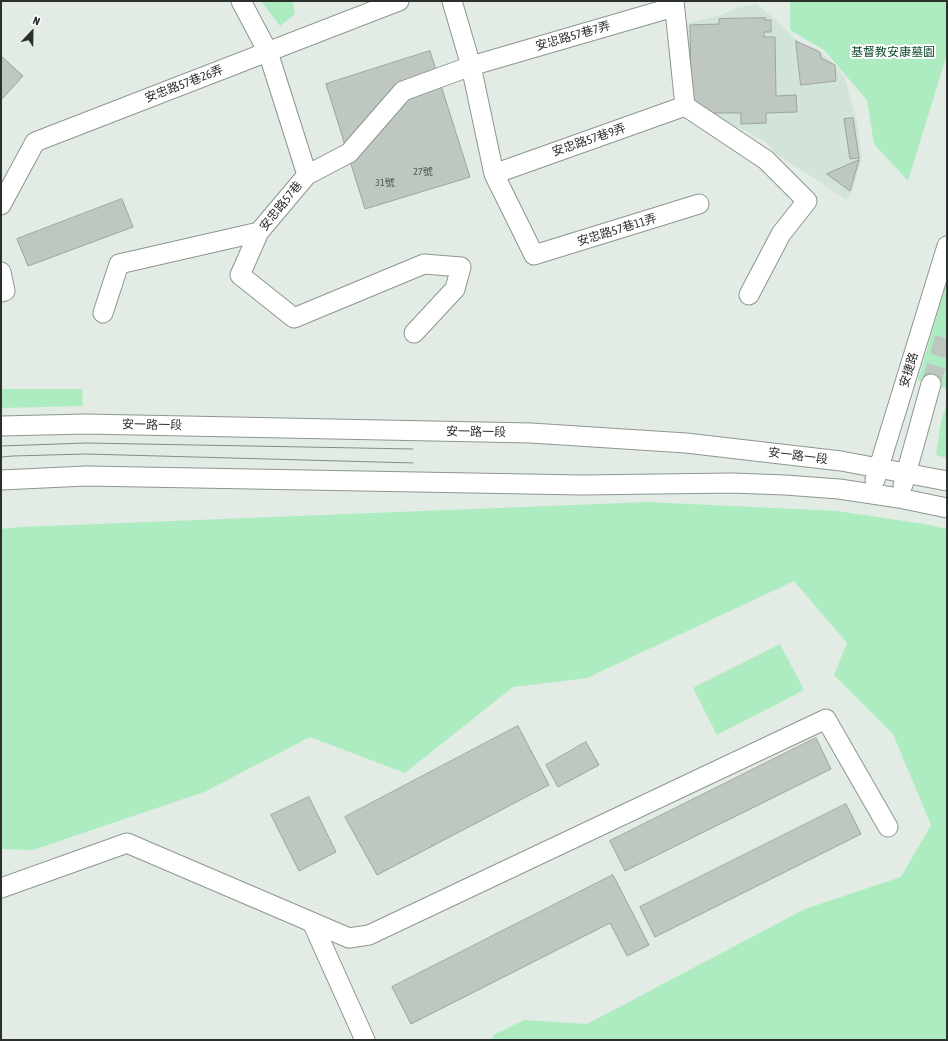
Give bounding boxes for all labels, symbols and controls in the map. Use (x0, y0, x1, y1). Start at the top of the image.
north arrow (12, 12, 52, 52)
text: N (31, 14, 42, 28)
street label: 安忠路57巷7弄 (534, 18, 612, 54)
park label: 基督教安康墓園 (851, 45, 935, 59)
street label: 安忠路57巷26弄 (143, 62, 225, 106)
street label: 安忠路57巷9弄 (550, 121, 628, 159)
house number: 27號 (413, 166, 433, 178)
house number: 31號 (375, 177, 395, 189)
street label: 安忠路57巷 (257, 178, 305, 234)
street label: 安忠路57巷11弄 (575, 211, 659, 249)
street label: 安捷路 (897, 351, 921, 389)
street label: 安一路一段 (122, 417, 182, 433)
street label: 安一路一段 (446, 424, 506, 440)
street label: 安一路一段 (767, 445, 829, 467)

